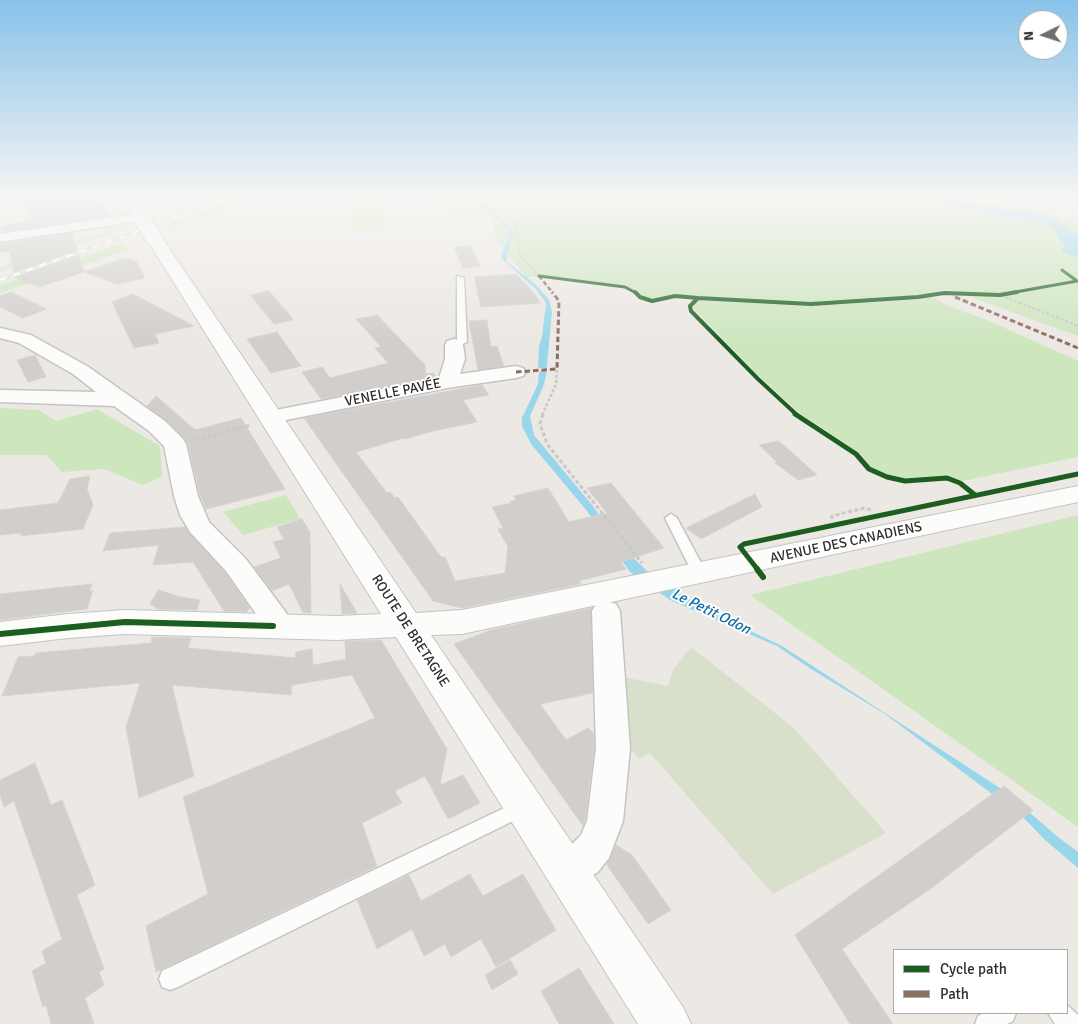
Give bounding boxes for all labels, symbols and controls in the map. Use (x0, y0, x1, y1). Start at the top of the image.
north arrow (1018, 10, 1068, 60)
text: N (1020, 31, 1037, 41)
street label: VENELLE PAVÉE (344, 375, 442, 411)
street label: AVENUE DES CANADIENS (768, 519, 924, 567)
street label: ROUTE DE BRETAGNE (367, 572, 453, 690)
water label: Le Petit Odon (669, 585, 753, 639)
legend (893, 949, 1068, 1014)
text: Cycle path (940, 960, 1007, 978)
text: Path (940, 985, 969, 1003)

